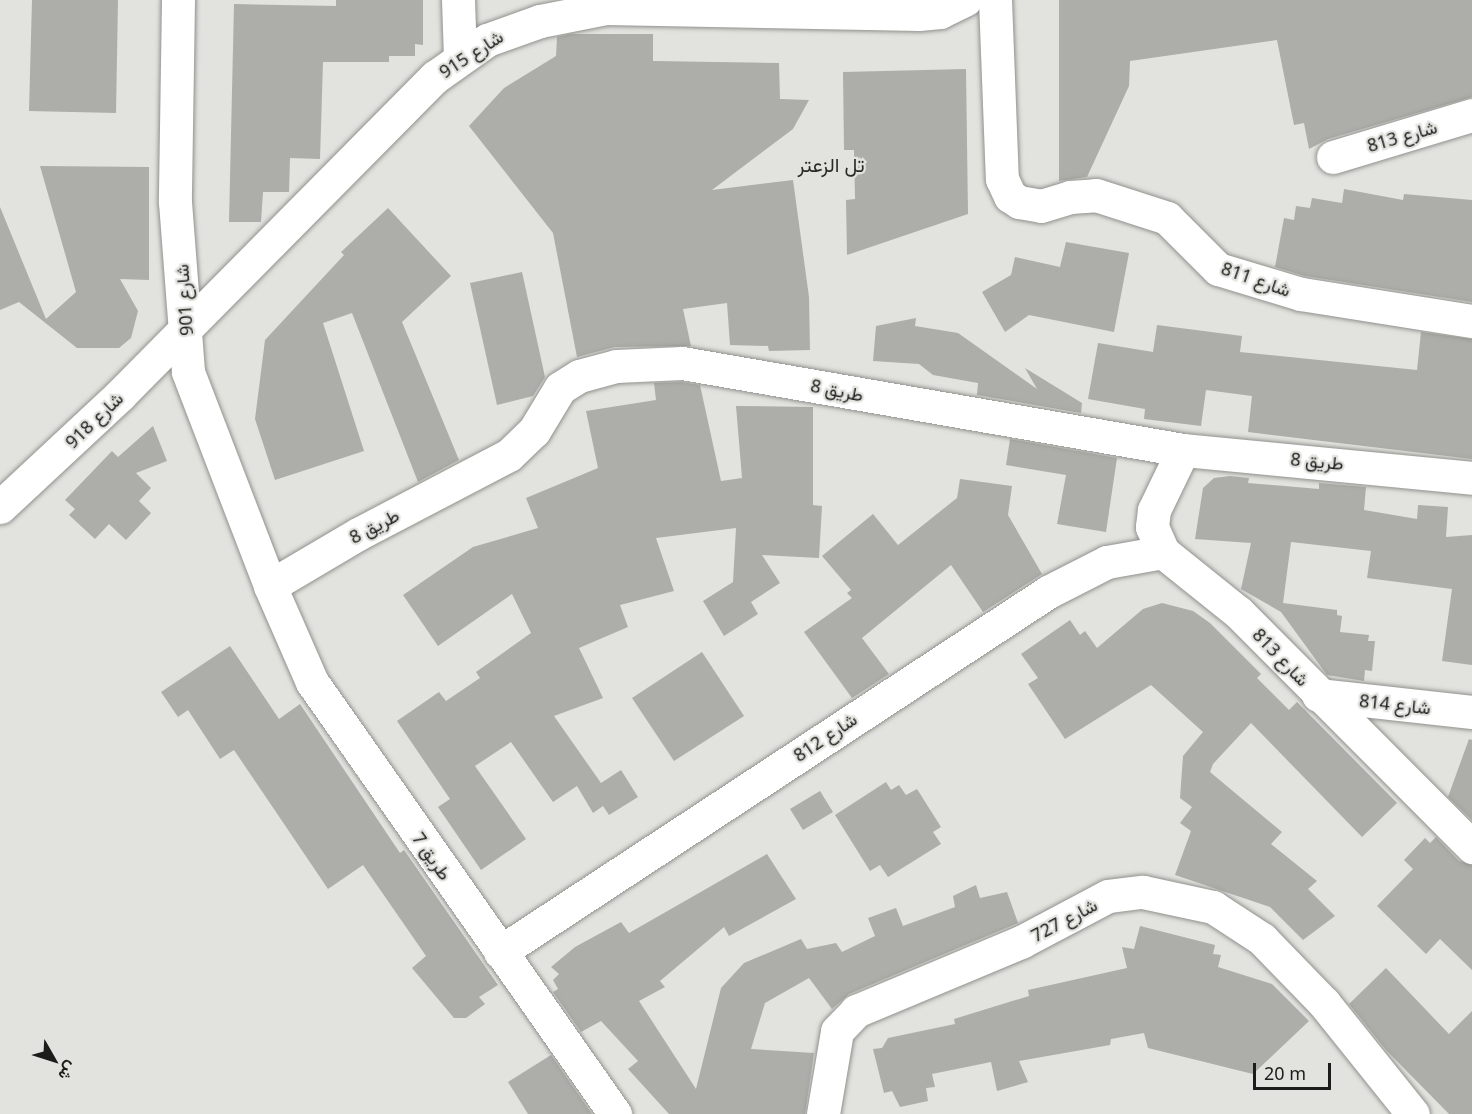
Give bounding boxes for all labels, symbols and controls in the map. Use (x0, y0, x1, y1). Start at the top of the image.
street label: شارع 915 (435, 25, 507, 83)
street label: شارع 813 (1365, 116, 1439, 156)
district label: تل الزعتر (797, 152, 865, 176)
street label: شارع 811 (1219, 257, 1293, 301)
street label: شارع 901 (171, 263, 197, 337)
street label: طريق 8 (809, 374, 865, 406)
street label: شارع 918 (61, 387, 127, 453)
street label: طريق 8 (1290, 448, 1344, 474)
street label: طريق 8 (345, 504, 403, 548)
street label: شارع 813 (1248, 624, 1314, 690)
street label: شارع 814 (1358, 690, 1432, 718)
street label: شارع 812 (789, 708, 861, 766)
street label: 7 طريق (408, 828, 456, 884)
street label: شارع 727 (1027, 894, 1101, 946)
north arrow (24, 1030, 84, 1090)
scale bar (1256, 1051, 1334, 1089)
text: ش (53, 1057, 83, 1086)
text: 20 m (1264, 1061, 1306, 1085)

